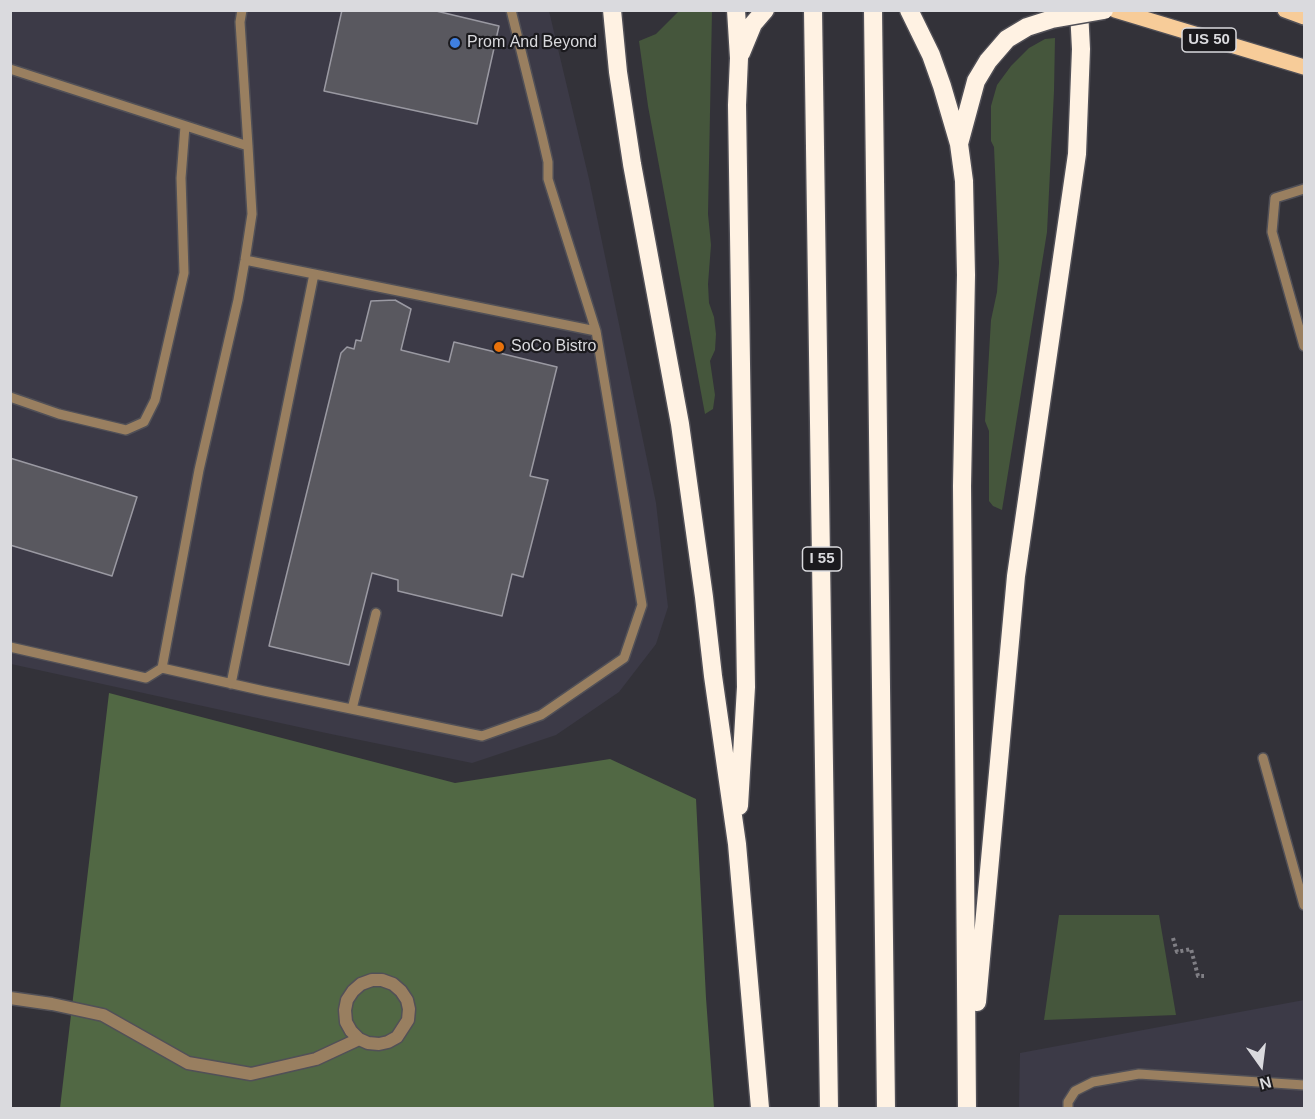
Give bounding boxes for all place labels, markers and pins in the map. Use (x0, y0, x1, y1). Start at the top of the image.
place label: Prom And Beyond (467, 33, 597, 53)
marker: Prom And Beyond (448, 36, 462, 50)
place label: SoCo Bistro (511, 337, 596, 357)
marker: SoCo Bistro (492, 340, 506, 354)

